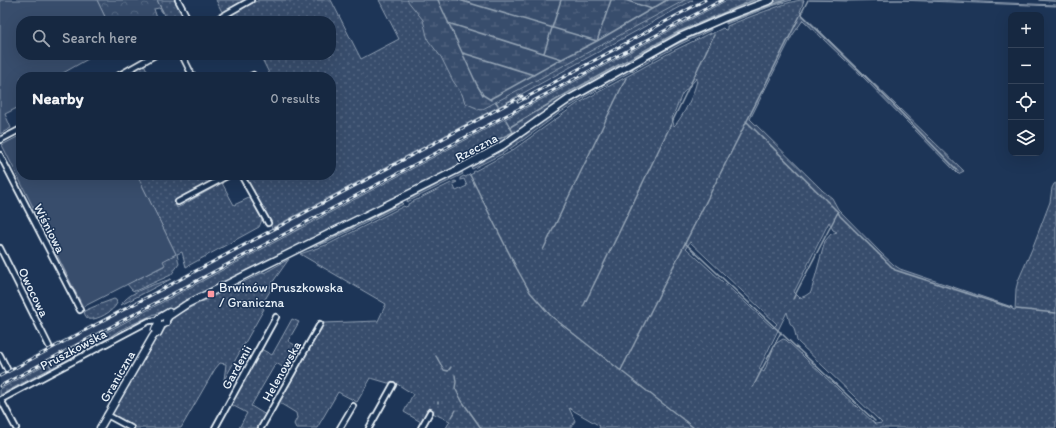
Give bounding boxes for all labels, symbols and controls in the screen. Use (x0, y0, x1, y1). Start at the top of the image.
map controls (1008, 12, 1044, 156)
button: + (1008, 12, 1044, 48)
search box (16, 16, 336, 60)
icon: search (30, 27, 52, 49)
text: Search here (62, 29, 137, 47)
button: − (1008, 48, 1044, 84)
button: locate (1008, 84, 1044, 120)
text: Nearby (32, 88, 84, 108)
text: 0 results (270, 91, 320, 106)
button: layers (1008, 120, 1044, 156)
street label: Rzeczna (453, 130, 500, 165)
street label: Wiśniowa (31, 201, 68, 255)
street label: Owocowa (15, 265, 52, 320)
place label: Brwinów Pruszkowska / Graniczna (219, 280, 343, 310)
marker: Brwinów Pruszkowska / Graniczna (206, 289, 216, 299)
street label: Pruszkowska (37, 326, 109, 373)
street label: Helenowska (259, 338, 304, 404)
street label: Gardenii (218, 343, 255, 392)
street label: Graniczna (97, 348, 138, 405)

